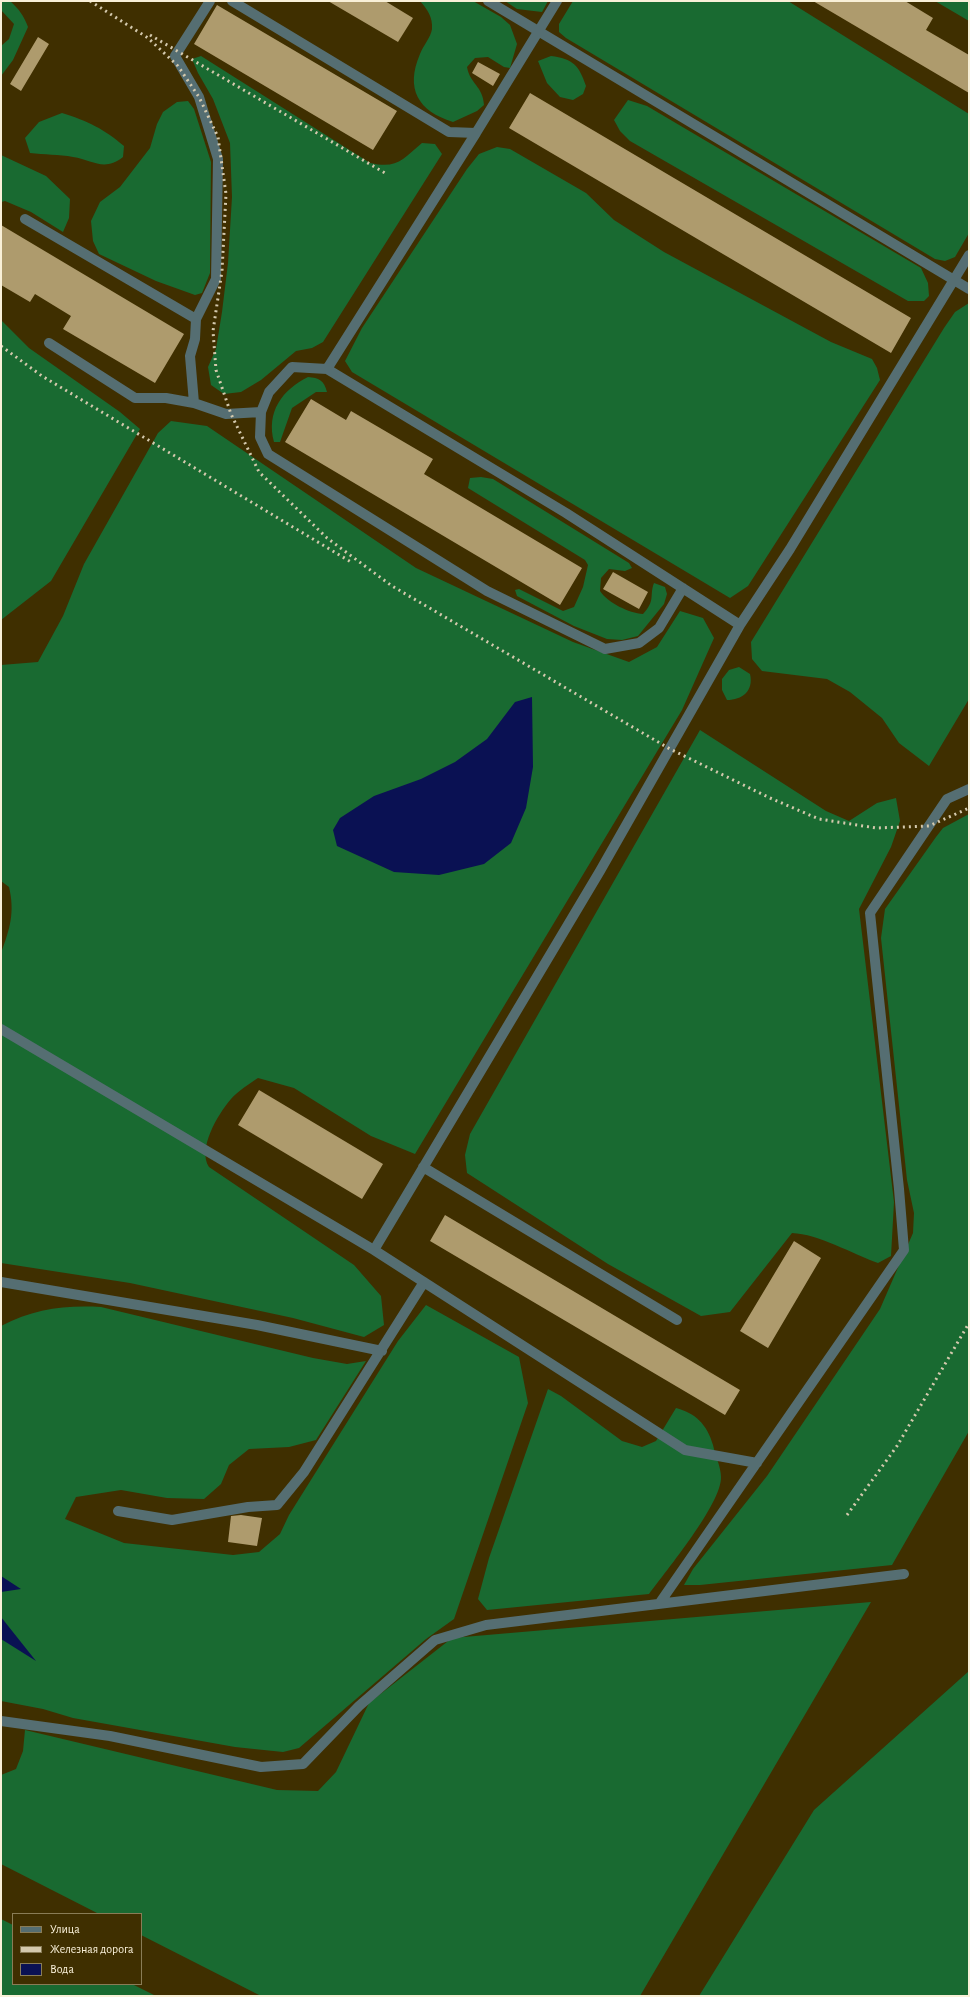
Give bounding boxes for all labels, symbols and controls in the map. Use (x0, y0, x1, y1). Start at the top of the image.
legend (12, 1913, 142, 1985)
text: Улица (50, 1923, 80, 1935)
text: Железная дорога (50, 1943, 134, 1955)
text: Вода (50, 1963, 74, 1975)

